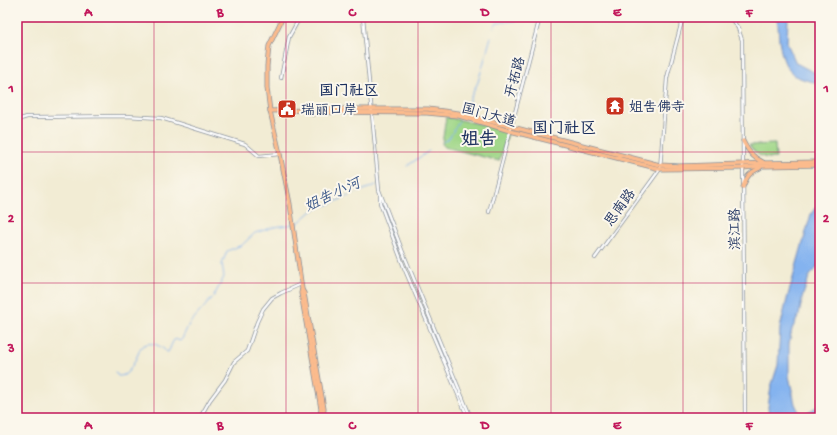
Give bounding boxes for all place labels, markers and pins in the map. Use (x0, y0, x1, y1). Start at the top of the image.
temple icon: 姐告佛寺 (604, 95, 626, 117)
public building icon: 瑞丽口岸 (276, 98, 298, 120)
place label: 姐告佛寺 (629, 100, 685, 117)
place label: 瑞丽口岸 (300, 103, 357, 120)

